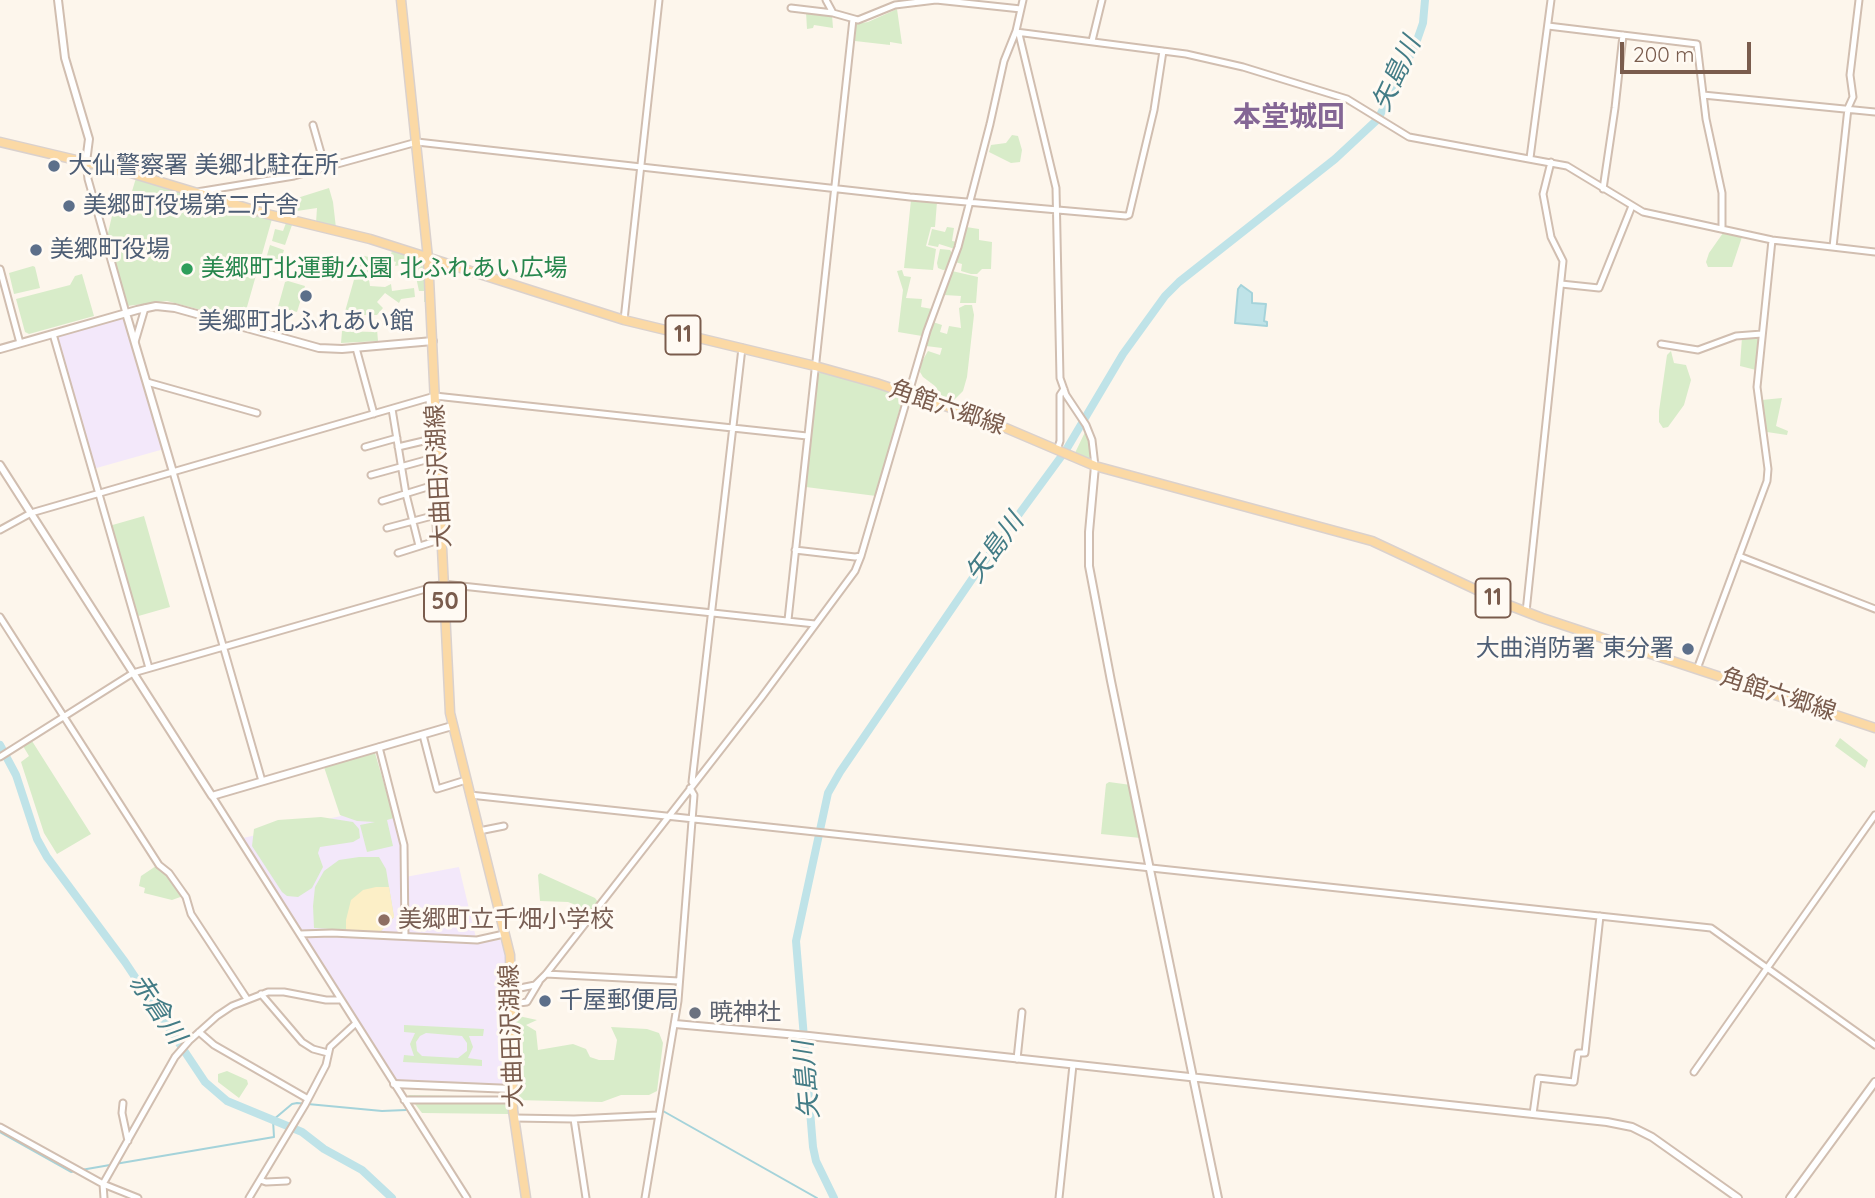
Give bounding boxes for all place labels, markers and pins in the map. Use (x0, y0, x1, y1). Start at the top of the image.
place label: 大仙警察署 美郷北駐在所 (68, 152, 339, 180)
marker: 大仙警察署 美郷北駐在所 (46, 158, 62, 174)
place label: 美郷町役場第二庁舎 (83, 192, 299, 220)
marker: 美郷町役場第二庁舎 (61, 198, 77, 214)
place label: 美郷町役場 (50, 236, 170, 264)
marker: 美郷町役場 (28, 242, 44, 258)
place label: 美郷町北運動公園 北ふれあい広場 (201, 255, 568, 283)
marker: 美郷町北運動公園 北ふれあい広場 (179, 261, 195, 277)
marker: 美郷町北ふれあい館 (298, 288, 314, 304)
place label: 美郷町北ふれあい館 (198, 308, 414, 336)
place label: 大曲消防署 東分署 (1475, 635, 1674, 663)
marker: 大曲消防署 東分署 (1680, 641, 1696, 657)
place label: 美郷町立千畑小学校 (398, 906, 614, 934)
marker: 美郷町立千畑小学校 (376, 912, 392, 928)
place label: 千屋郵便局 (559, 987, 679, 1015)
marker: 千屋郵便局 (537, 993, 553, 1009)
place label: 暁神社 (709, 999, 781, 1027)
marker: 暁神社 (687, 1005, 703, 1021)

